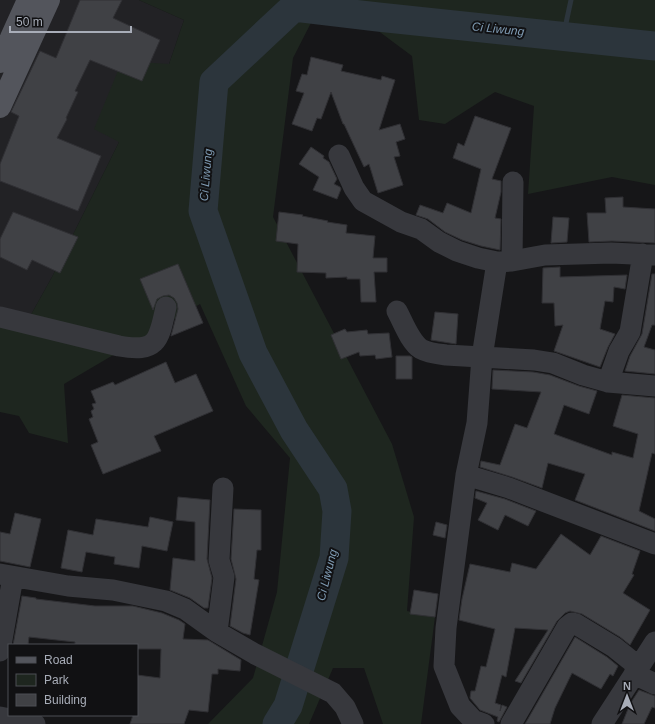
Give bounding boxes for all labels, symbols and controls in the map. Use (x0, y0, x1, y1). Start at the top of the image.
scale bar (10, 8, 131, 34)
text: 50 m (16, 15, 43, 29)
water label: Ci Liwung (471, 19, 525, 39)
water label: Ci Liwung (197, 148, 215, 202)
water label: Ci Liwung (314, 547, 340, 602)
legend (8, 644, 138, 716)
text: Road (44, 653, 73, 667)
text: Park (44, 673, 70, 687)
north arrow (607, 676, 647, 716)
text: N (623, 680, 631, 692)
text: Building (44, 693, 87, 707)

